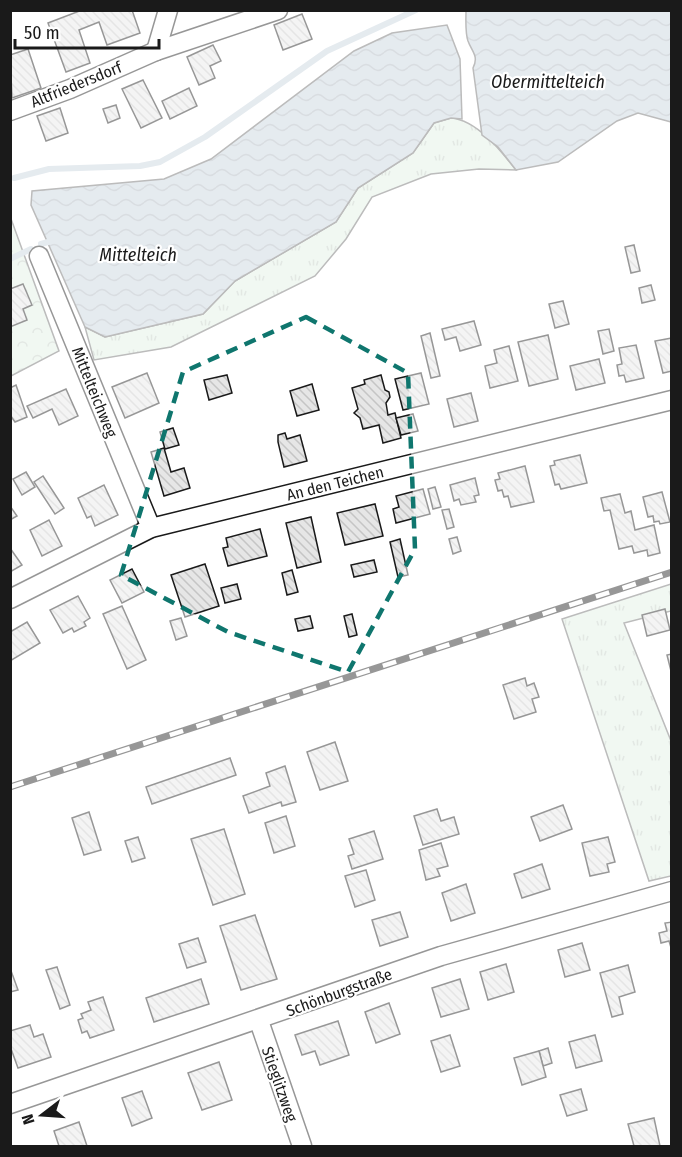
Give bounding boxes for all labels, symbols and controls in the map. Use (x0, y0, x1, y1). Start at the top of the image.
scale bar (15, 12, 159, 50)
text: 50 m (24, 22, 60, 44)
street label: Altfriedersdorf (28, 57, 125, 111)
water label: Obermittelteich (491, 71, 605, 93)
water label: Mittelteich (99, 244, 177, 266)
street label: Mittelteichweg (68, 344, 121, 441)
street label: An den Teichen (285, 462, 386, 505)
street label: Schönburgstraße (284, 964, 395, 1020)
street label: Stieglitzweg (258, 1044, 301, 1125)
north arrow (12, 1085, 72, 1145)
text: N (18, 1112, 39, 1127)

